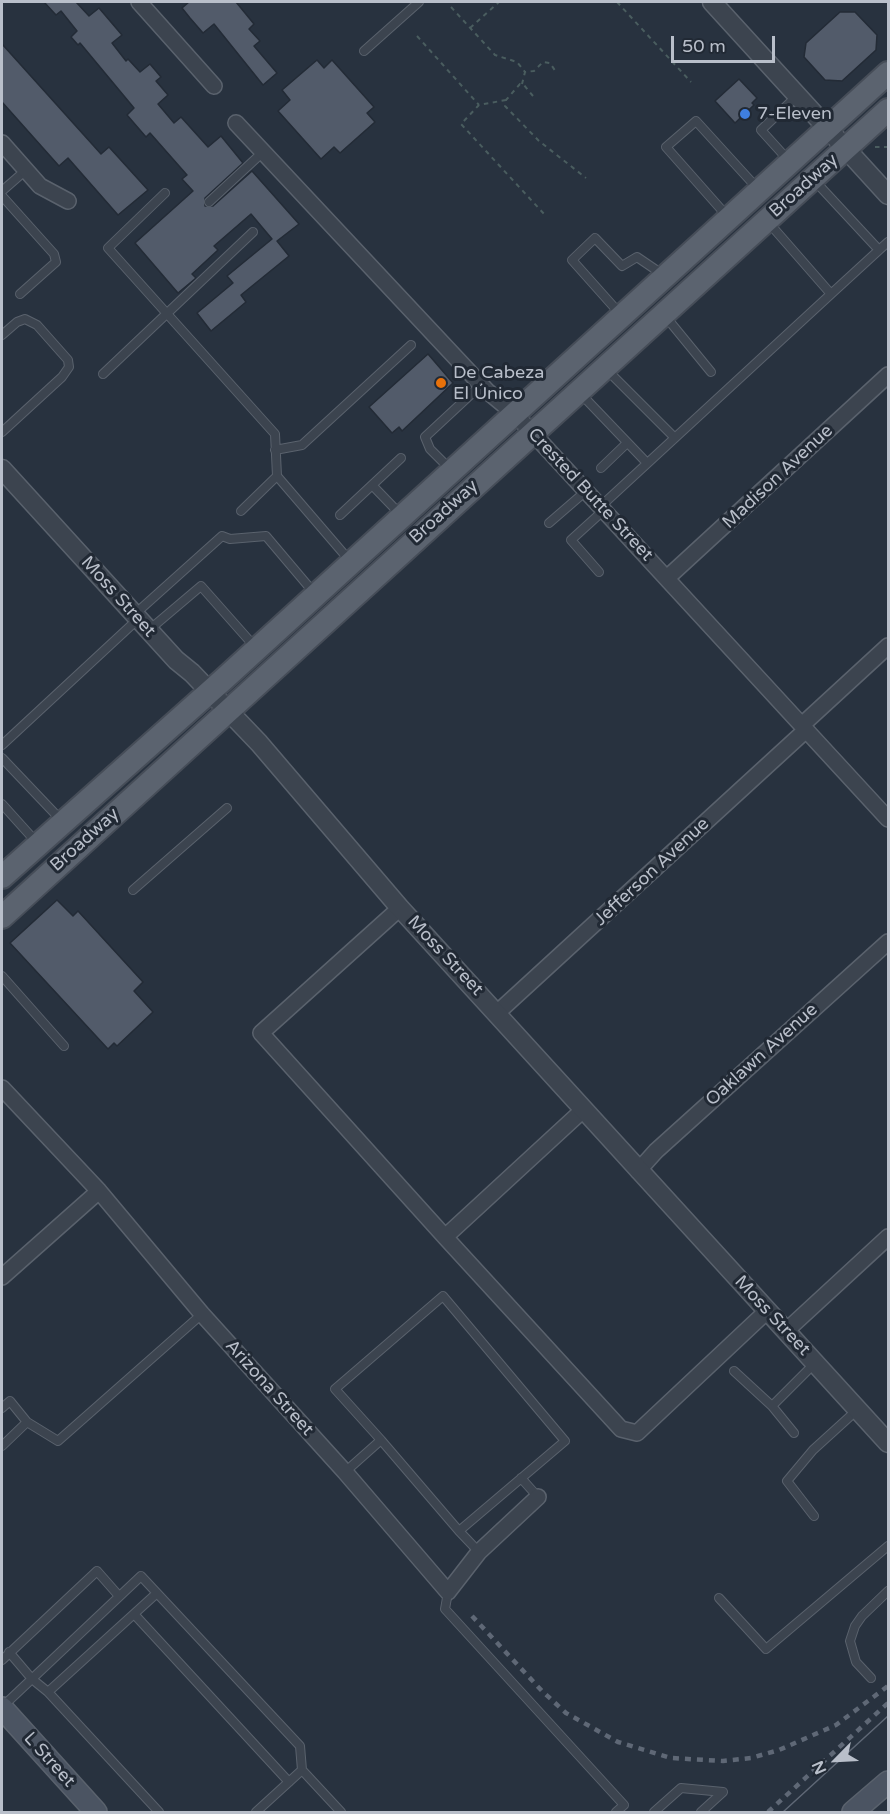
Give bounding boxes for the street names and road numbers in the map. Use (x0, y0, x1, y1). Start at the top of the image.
street label: Broadway (765, 149, 843, 223)
street label: Madison Avenue (718, 420, 838, 534)
street label: Crested Butte Street (523, 424, 657, 566)
street label: Broadway (405, 475, 483, 549)
street label: Moss Street (76, 552, 160, 642)
street label: Broadway (46, 803, 124, 877)
street label: Jefferson Avenue (590, 813, 714, 931)
street label: Moss Street (402, 912, 488, 1000)
street label: Oaklawn Avenue (702, 999, 822, 1111)
street label: Moss Street (729, 1272, 815, 1360)
street label: Arizona Street (220, 1336, 318, 1440)
street label: L Street (19, 1728, 79, 1792)

